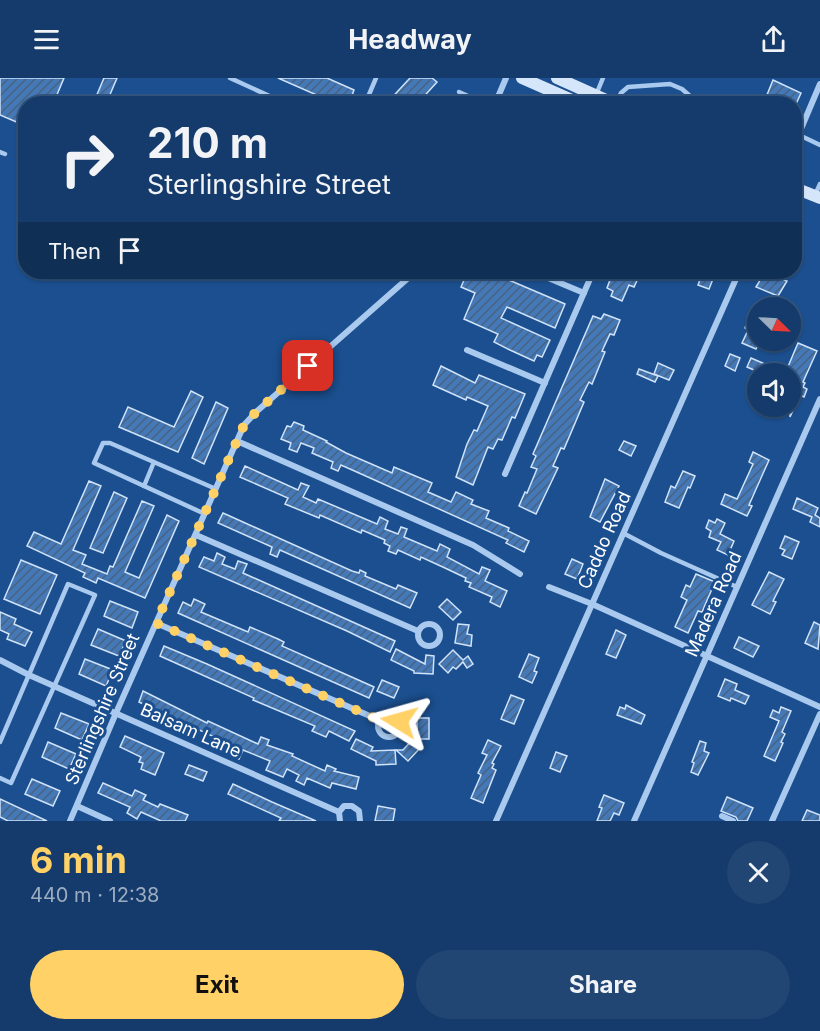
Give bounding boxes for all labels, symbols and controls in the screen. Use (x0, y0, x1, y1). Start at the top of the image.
icon: menu (30, 23, 63, 56)
text: Headway (348, 23, 472, 56)
icon: share (757, 23, 790, 56)
text: 210 m (147, 117, 268, 168)
icon: right (48, 120, 126, 198)
text: Sterlingshire Street (147, 168, 391, 201)
icon: arrive (113, 234, 146, 267)
text: Then (48, 238, 101, 264)
north arrow (747, 297, 801, 351)
map controls (747, 297, 801, 417)
pin (282, 340, 333, 391)
icon: arrive (291, 349, 324, 382)
button: sound (747, 363, 801, 417)
street label: Caddo Road (573, 488, 635, 592)
street label: Madera Road (680, 548, 746, 660)
street label: Sterlingshire Street (61, 630, 143, 788)
position arrow (367, 689, 431, 753)
street label: Balsam Lane (137, 698, 245, 762)
text: 6 min (30, 838, 127, 882)
button: close (727, 841, 790, 904)
text: 440 m · 12:38 (30, 883, 159, 907)
button: Exit (30, 950, 404, 1019)
button: Share (416, 950, 790, 1019)

